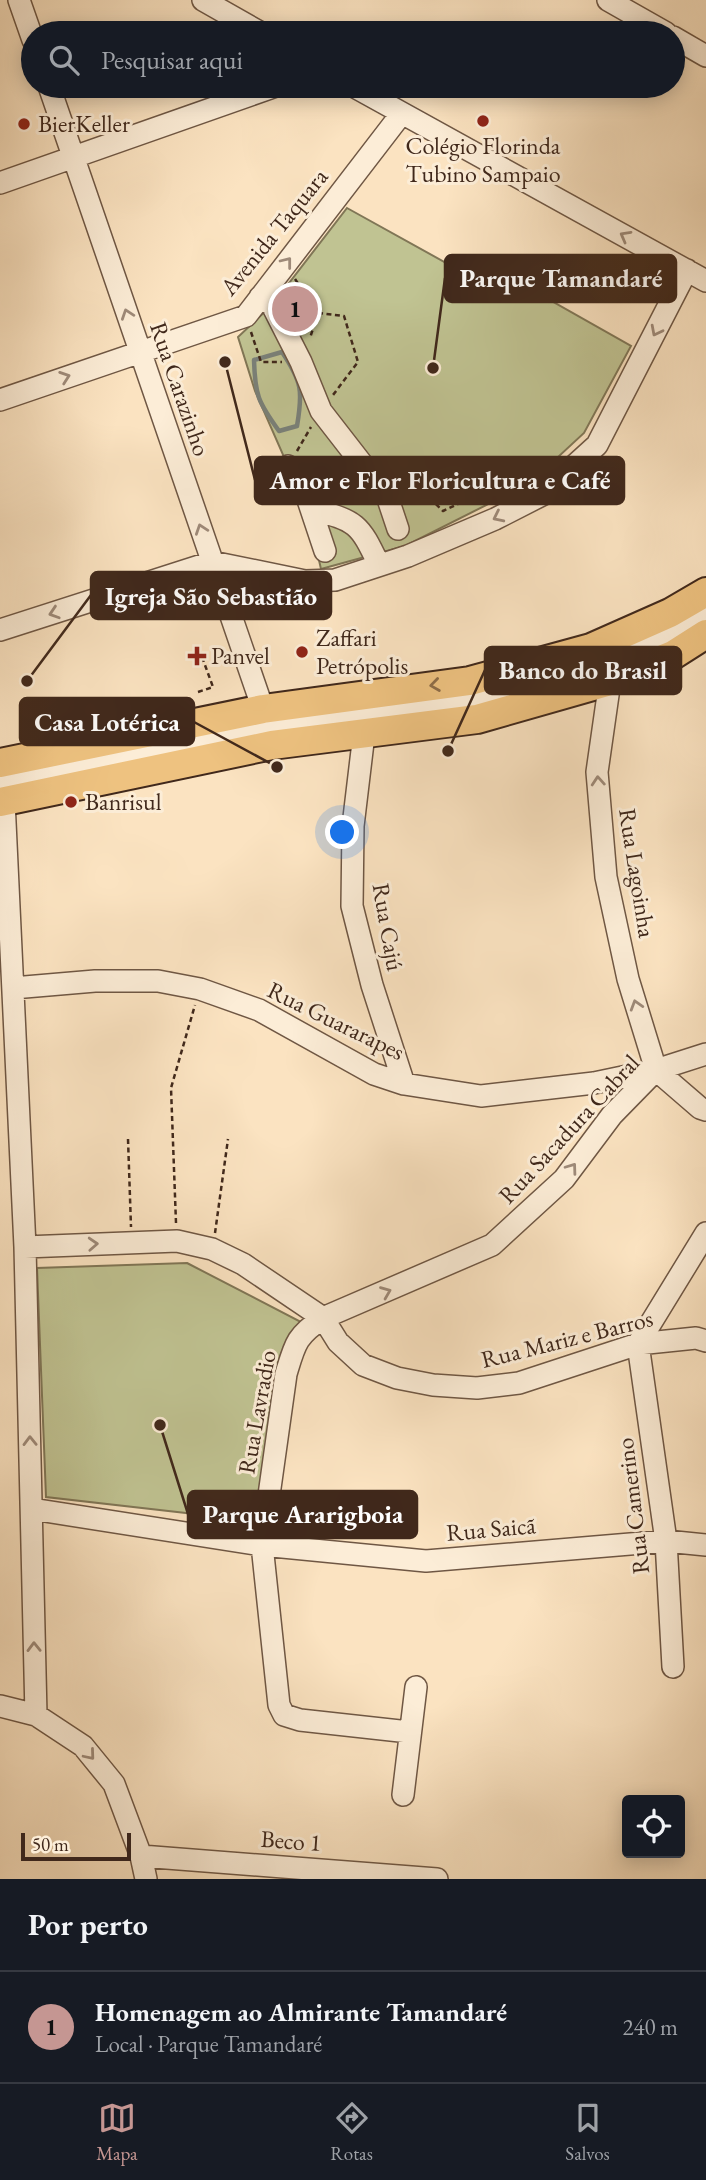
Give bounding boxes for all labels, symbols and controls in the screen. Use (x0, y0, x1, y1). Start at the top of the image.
search box (21, 21, 685, 98)
icon: search (45, 41, 83, 79)
text: Pesquisar aqui (101, 43, 243, 77)
place label: BierKeller (38, 108, 130, 139)
marker: Colégio Florinda Tubino Sampaio (475, 113, 491, 129)
marker: BierKeller (16, 116, 32, 132)
place label: Colégio Florinda Tubino Sampaio (405, 130, 561, 189)
street label: Avenida Taquara (212, 161, 335, 302)
one-way arrow (620, 231, 632, 244)
callout: Parque Tamandaré (445, 255, 676, 302)
one-way arrow (279, 257, 292, 270)
text: Parque Tamandaré (459, 261, 663, 295)
pin: 1 (272, 283, 318, 335)
one-way arrow (121, 308, 135, 320)
street label: Rua Carazinho (143, 318, 218, 460)
one-way arrow (650, 324, 664, 336)
one-way arrow (58, 371, 70, 385)
callout: Amor e Flor Floricultura e Café (255, 457, 624, 504)
text: Amor e Flor Floricultura e Café (268, 463, 611, 497)
one-way arrow (493, 509, 505, 523)
one-way arrow (195, 523, 209, 535)
callout: Igreja São Sebastião (91, 572, 331, 619)
text: Igreja São Sebastião (105, 579, 317, 613)
one-way arrow (48, 605, 60, 619)
place label: Zaffari Petrópolis (316, 622, 408, 681)
place label: Panvel (211, 640, 270, 671)
marker: Zaffari Petrópolis (294, 644, 310, 660)
callout: Banco do Brasil (485, 647, 681, 694)
marker: Panvel (189, 648, 205, 664)
text: Banco do Brasil (499, 653, 667, 687)
one-way arrow (429, 678, 441, 693)
callout: Casa Lotérica (20, 698, 194, 745)
text: Casa Lotérica (34, 705, 180, 739)
one-way arrow (591, 776, 606, 787)
place label: Banrisul (85, 786, 162, 817)
marker: Banrisul (63, 794, 79, 810)
street label: Rua Lagoinha (612, 806, 663, 940)
your location (325, 815, 359, 849)
street label: Rua Cajú (366, 881, 412, 974)
street label: Rua Guararapes (263, 974, 410, 1067)
one-way arrow (630, 999, 645, 1011)
street label: Rua Sacadura Cabral (491, 1047, 646, 1210)
one-way arrow (564, 1163, 576, 1176)
one-way arrow (88, 1236, 99, 1251)
one-way arrow (378, 1286, 391, 1300)
street label: Rua Mariz e Barros (478, 1302, 656, 1375)
street label: Rua Lavradio (230, 1347, 283, 1476)
one-way arrow (22, 1435, 38, 1445)
street label: Rua Camerino (609, 1436, 656, 1576)
callout: Parque Ararigboia (188, 1491, 417, 1538)
text: Parque Ararigboia (203, 1497, 404, 1531)
street label: Rua Saicã (445, 1509, 537, 1548)
one-way arrow (27, 1641, 42, 1652)
one-way arrow (82, 1747, 94, 1760)
map controls (622, 1795, 685, 1858)
button: locate (622, 1795, 685, 1858)
street label: Beco 1 (260, 1823, 322, 1858)
scale bar (21, 1830, 131, 1862)
text: 50 m (32, 1832, 69, 1857)
text: Por perto (28, 1905, 148, 1944)
text: Homenagem ao Almirante Tamandaré (95, 1995, 507, 2029)
text: 1 (45, 2012, 57, 2042)
text: 240 m (622, 2012, 678, 2042)
text: Local · Parque Tamandaré (95, 2029, 322, 2059)
tab: Mapa (96, 2099, 138, 2166)
tab: Rotas (330, 2099, 373, 2166)
tab: Salvos (565, 2099, 610, 2166)

